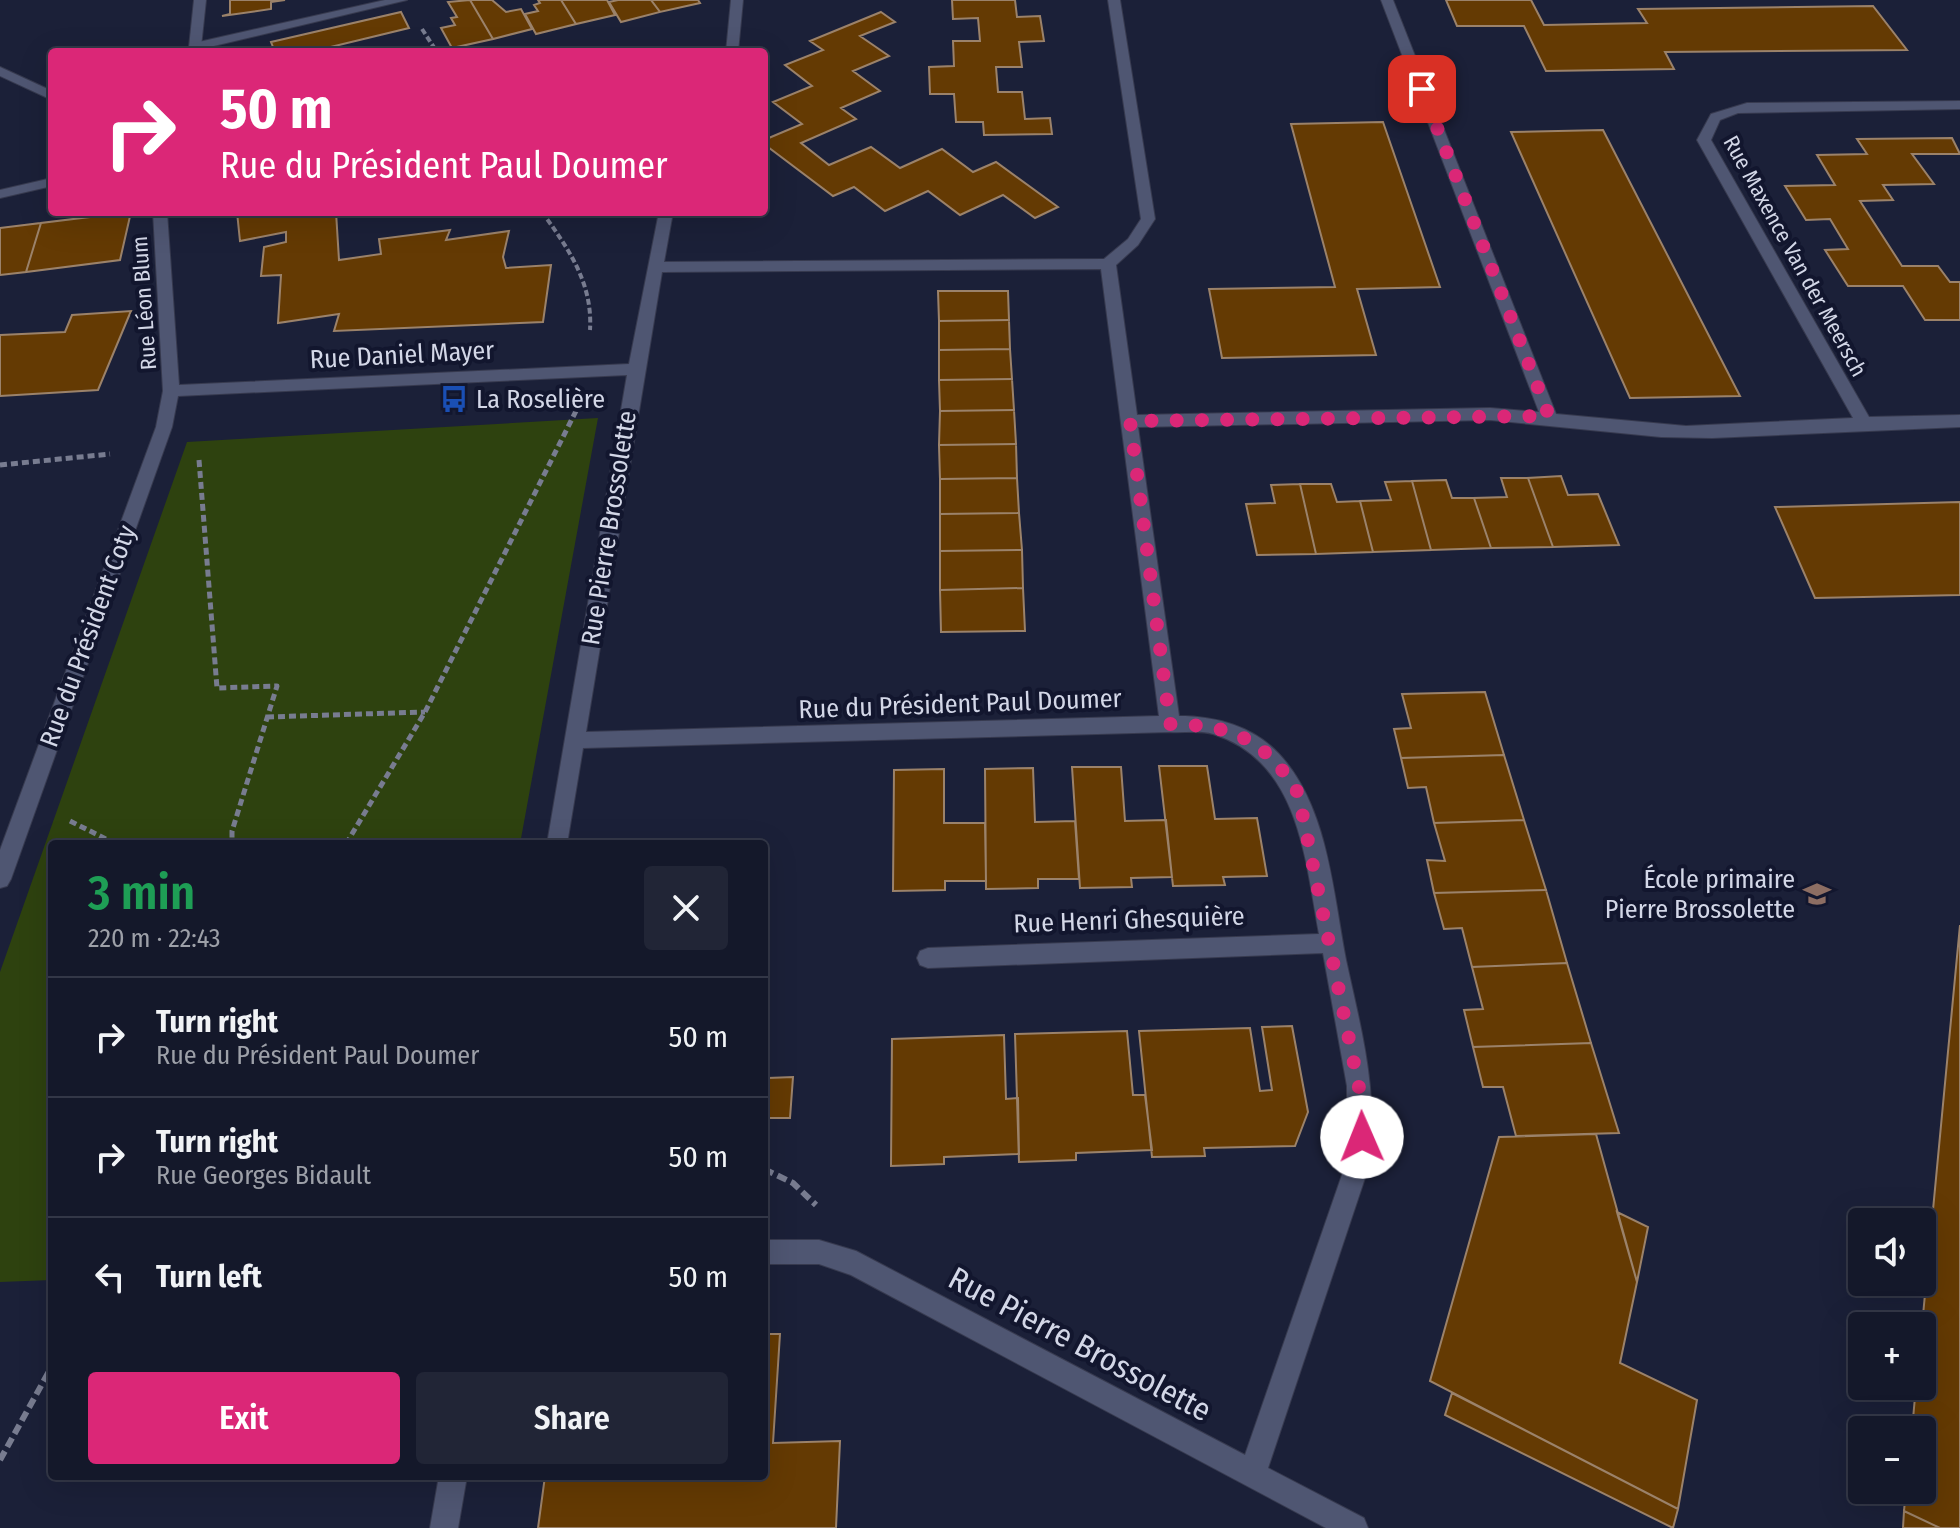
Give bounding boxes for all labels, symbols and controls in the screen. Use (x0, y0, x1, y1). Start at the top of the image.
pin (1388, 55, 1456, 123)
icon: arrive (1400, 67, 1444, 111)
text: 50 m (220, 76, 332, 143)
icon: right (88, 80, 192, 184)
street label: Rue Maxence Van der Meersch (1717, 131, 1873, 381)
text: Rue du Président Paul Doumer (220, 144, 668, 188)
street label: Rue Léon Blum (126, 235, 162, 371)
street label: Rue Daniel Mayer (309, 335, 495, 375)
bus stop icon: La Roselière (439, 384, 469, 414)
place label: La Roselière (476, 384, 605, 415)
street label: Rue Pierre Brossolette (575, 409, 643, 647)
street label: Rue du Président Coty (33, 520, 143, 751)
street label: Rue du Président Paul Doumer (798, 683, 1122, 725)
text: 3 min (88, 864, 195, 922)
place label: École primaire Pierre Brossolette (1605, 864, 1795, 925)
button: close (644, 866, 728, 950)
school or university icon: École primaire Pierre Brossolette (1802, 879, 1832, 909)
street label: Rue Henri Ghesquière (1013, 900, 1245, 940)
text: 220 m · 22:43 (88, 923, 221, 954)
text: Turn right (156, 1004, 278, 1040)
icon: right (88, 1015, 132, 1059)
text: 50 m (668, 1019, 728, 1055)
text: Rue du Président Paul Doumer (156, 1040, 479, 1071)
position arrow (1320, 1095, 1404, 1179)
text: Turn right (156, 1124, 278, 1160)
icon: right (88, 1135, 132, 1179)
text: 50 m (668, 1139, 728, 1175)
text: Rue Georges Bidault (156, 1160, 371, 1191)
map controls (1848, 1208, 1936, 1504)
button: sound (1848, 1208, 1936, 1296)
icon: left (88, 1255, 132, 1299)
text: Turn left (156, 1259, 262, 1295)
text: 50 m (668, 1259, 728, 1295)
street label: Rue Pierre Brossolette (942, 1259, 1218, 1429)
button: + (1848, 1312, 1936, 1400)
button: Exit (88, 1372, 400, 1464)
button: Share (416, 1372, 728, 1464)
button: − (1848, 1416, 1936, 1504)

